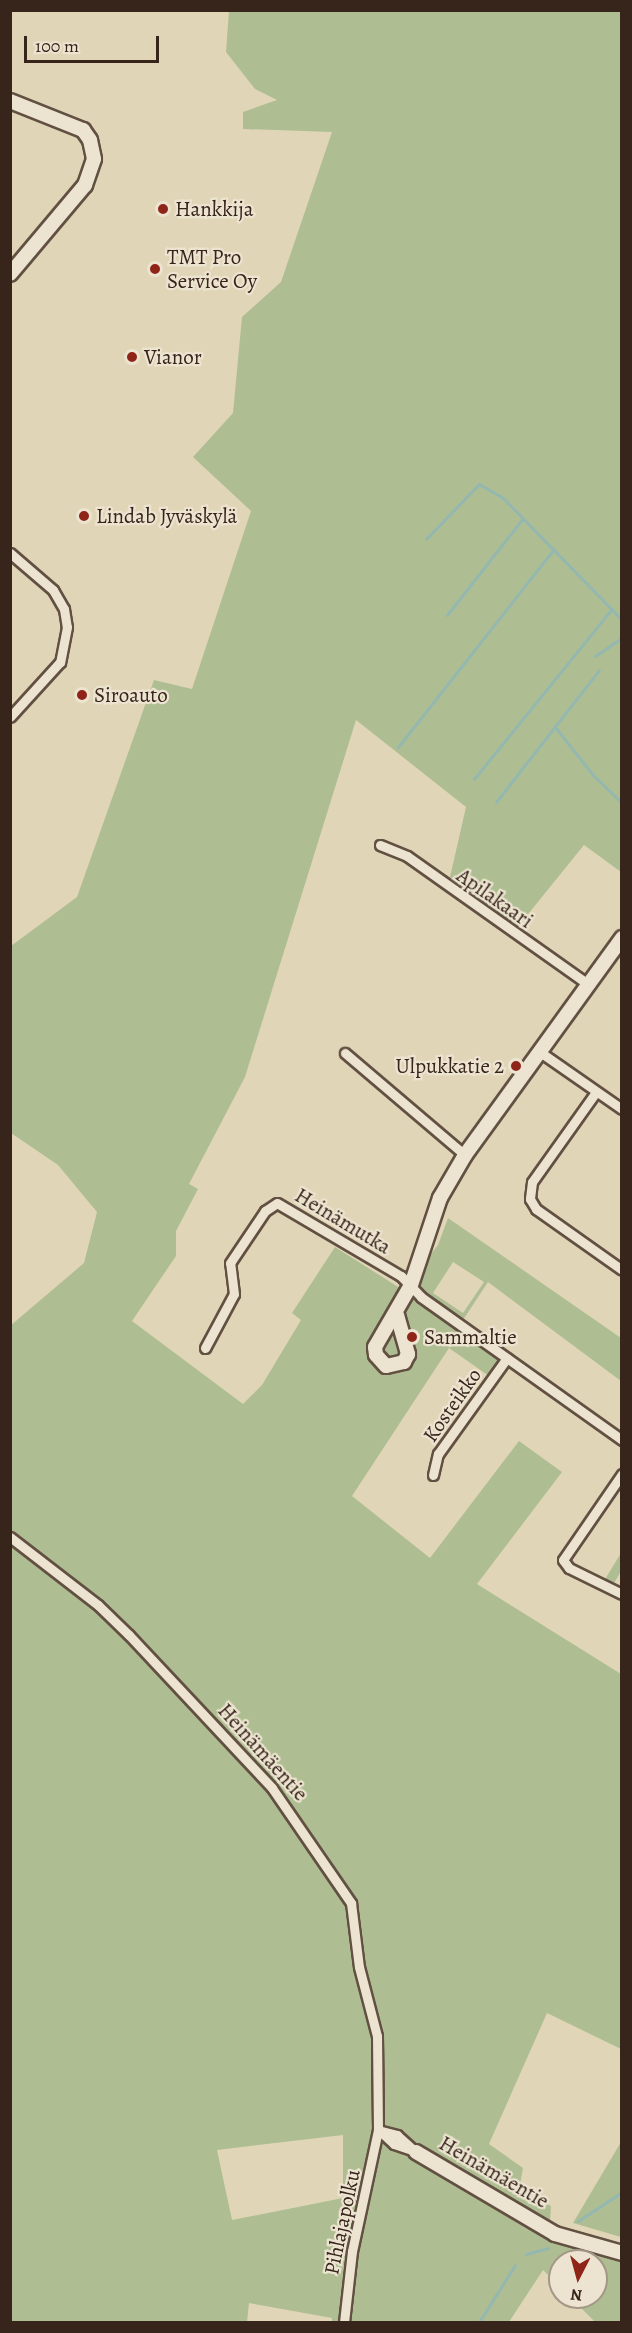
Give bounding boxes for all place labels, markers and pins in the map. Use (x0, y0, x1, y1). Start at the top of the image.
place label: Hankkija (175, 196, 254, 222)
marker: Hankkija (156, 202, 170, 216)
place label: TMT Pro Service Oy (167, 244, 257, 294)
marker: TMT Pro Service Oy (148, 262, 162, 276)
place label: Vianor (144, 344, 202, 370)
marker: Vianor (125, 350, 139, 364)
place label: Lindab Jyväskylä (96, 503, 237, 529)
marker: Lindab Jyväskylä (77, 509, 91, 523)
place label: Siroauto (94, 682, 168, 708)
marker: Siroauto (75, 688, 89, 702)
place label: Ulpukkatie 2 (395, 1053, 504, 1079)
marker: Ulpukkatie 2 (509, 1059, 523, 1073)
place label: Sammaltie (424, 1324, 517, 1350)
marker: Sammaltie (405, 1330, 419, 1344)

